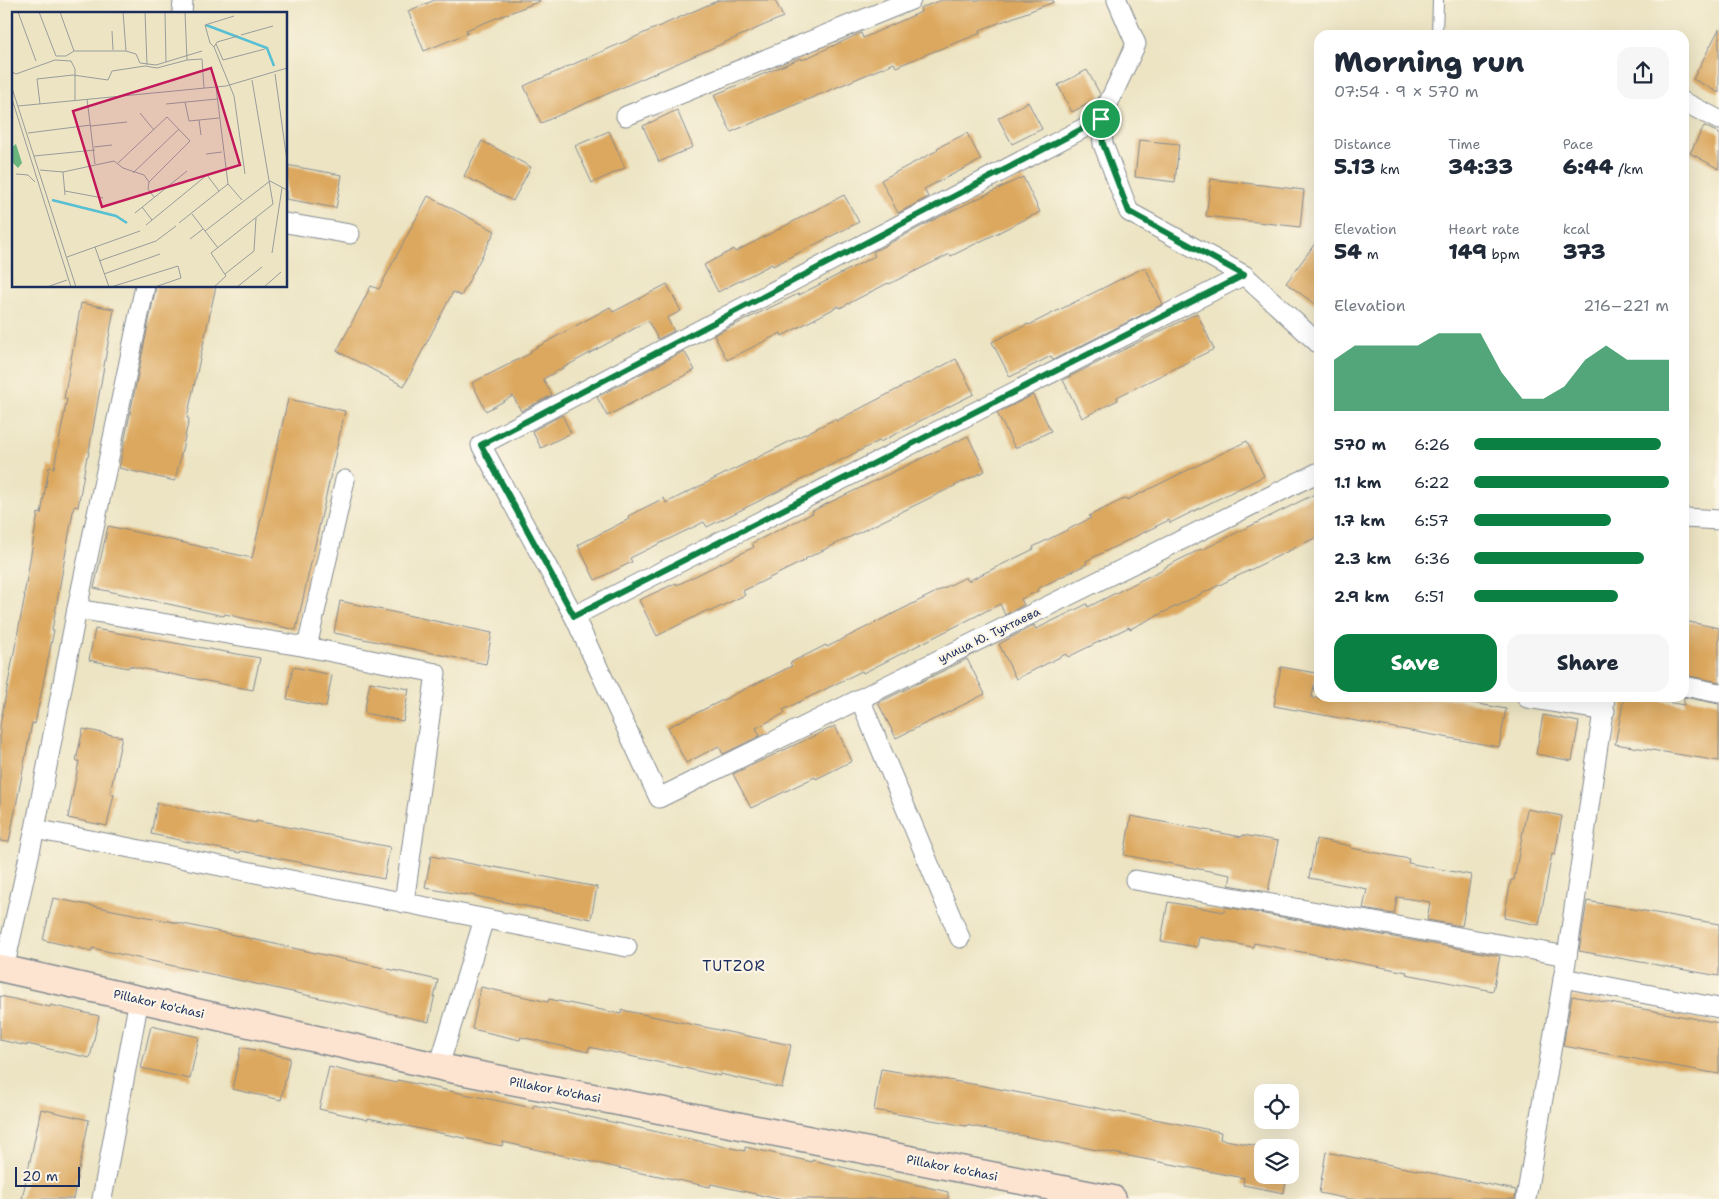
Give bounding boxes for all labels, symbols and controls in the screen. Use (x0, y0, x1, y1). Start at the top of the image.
inset map (12, 12, 288, 288)
text: Morning run (1334, 43, 1524, 81)
button: share (1617, 47, 1669, 99)
text: 07:54 · 9 × 570 m (1334, 81, 1479, 102)
pin (1080, 98, 1122, 140)
icon: arrive (1087, 105, 1115, 133)
text: Distance (1334, 135, 1391, 153)
text: Time (1448, 135, 1480, 153)
text: Pace (1563, 135, 1593, 153)
text: 5.13 (1334, 153, 1375, 181)
text: 34:33 (1448, 153, 1513, 181)
text: 6:44 (1563, 153, 1614, 181)
text: km (1375, 160, 1400, 178)
text: /km (1614, 160, 1643, 178)
text: Elevation (1334, 220, 1397, 238)
text: Heart rate (1448, 220, 1520, 238)
text: kcal (1563, 220, 1590, 238)
text: 54 (1334, 238, 1362, 266)
text: 149 (1448, 238, 1487, 266)
text: 373 (1563, 238, 1606, 266)
text: m (1362, 245, 1379, 263)
text: bpm (1487, 245, 1520, 263)
text: Elevation (1334, 295, 1406, 316)
text: 216–221 m (1583, 295, 1669, 316)
text: 570 m (1334, 434, 1386, 455)
text: 6:26 (1414, 434, 1450, 455)
text: 1.1 km (1334, 472, 1381, 493)
text: 6:22 (1414, 472, 1450, 493)
text: 1.7 km (1334, 510, 1385, 531)
text: 6:57 (1414, 510, 1449, 531)
text: 2.3 km (1334, 548, 1391, 569)
text: 6:36 (1414, 548, 1450, 569)
text: 2.9 km (1334, 586, 1389, 607)
text: 6:51 (1414, 586, 1444, 607)
street label: улица Ю. Тухтаева (935, 603, 1043, 667)
button: Save (1334, 634, 1497, 692)
button: Share (1507, 634, 1669, 692)
district label: TUTZOR (702, 956, 766, 976)
street label: Pillakor ko'chasi (112, 986, 206, 1022)
street label: Pillakor ko'chasi (508, 1073, 602, 1107)
map controls (1254, 1084, 1299, 1184)
button: locate (1254, 1084, 1299, 1129)
button: layers (1254, 1139, 1299, 1184)
street label: Pillakor ko'chasi (905, 1151, 999, 1185)
scale bar (15, 1164, 80, 1187)
text: 20 m (22, 1167, 58, 1185)

